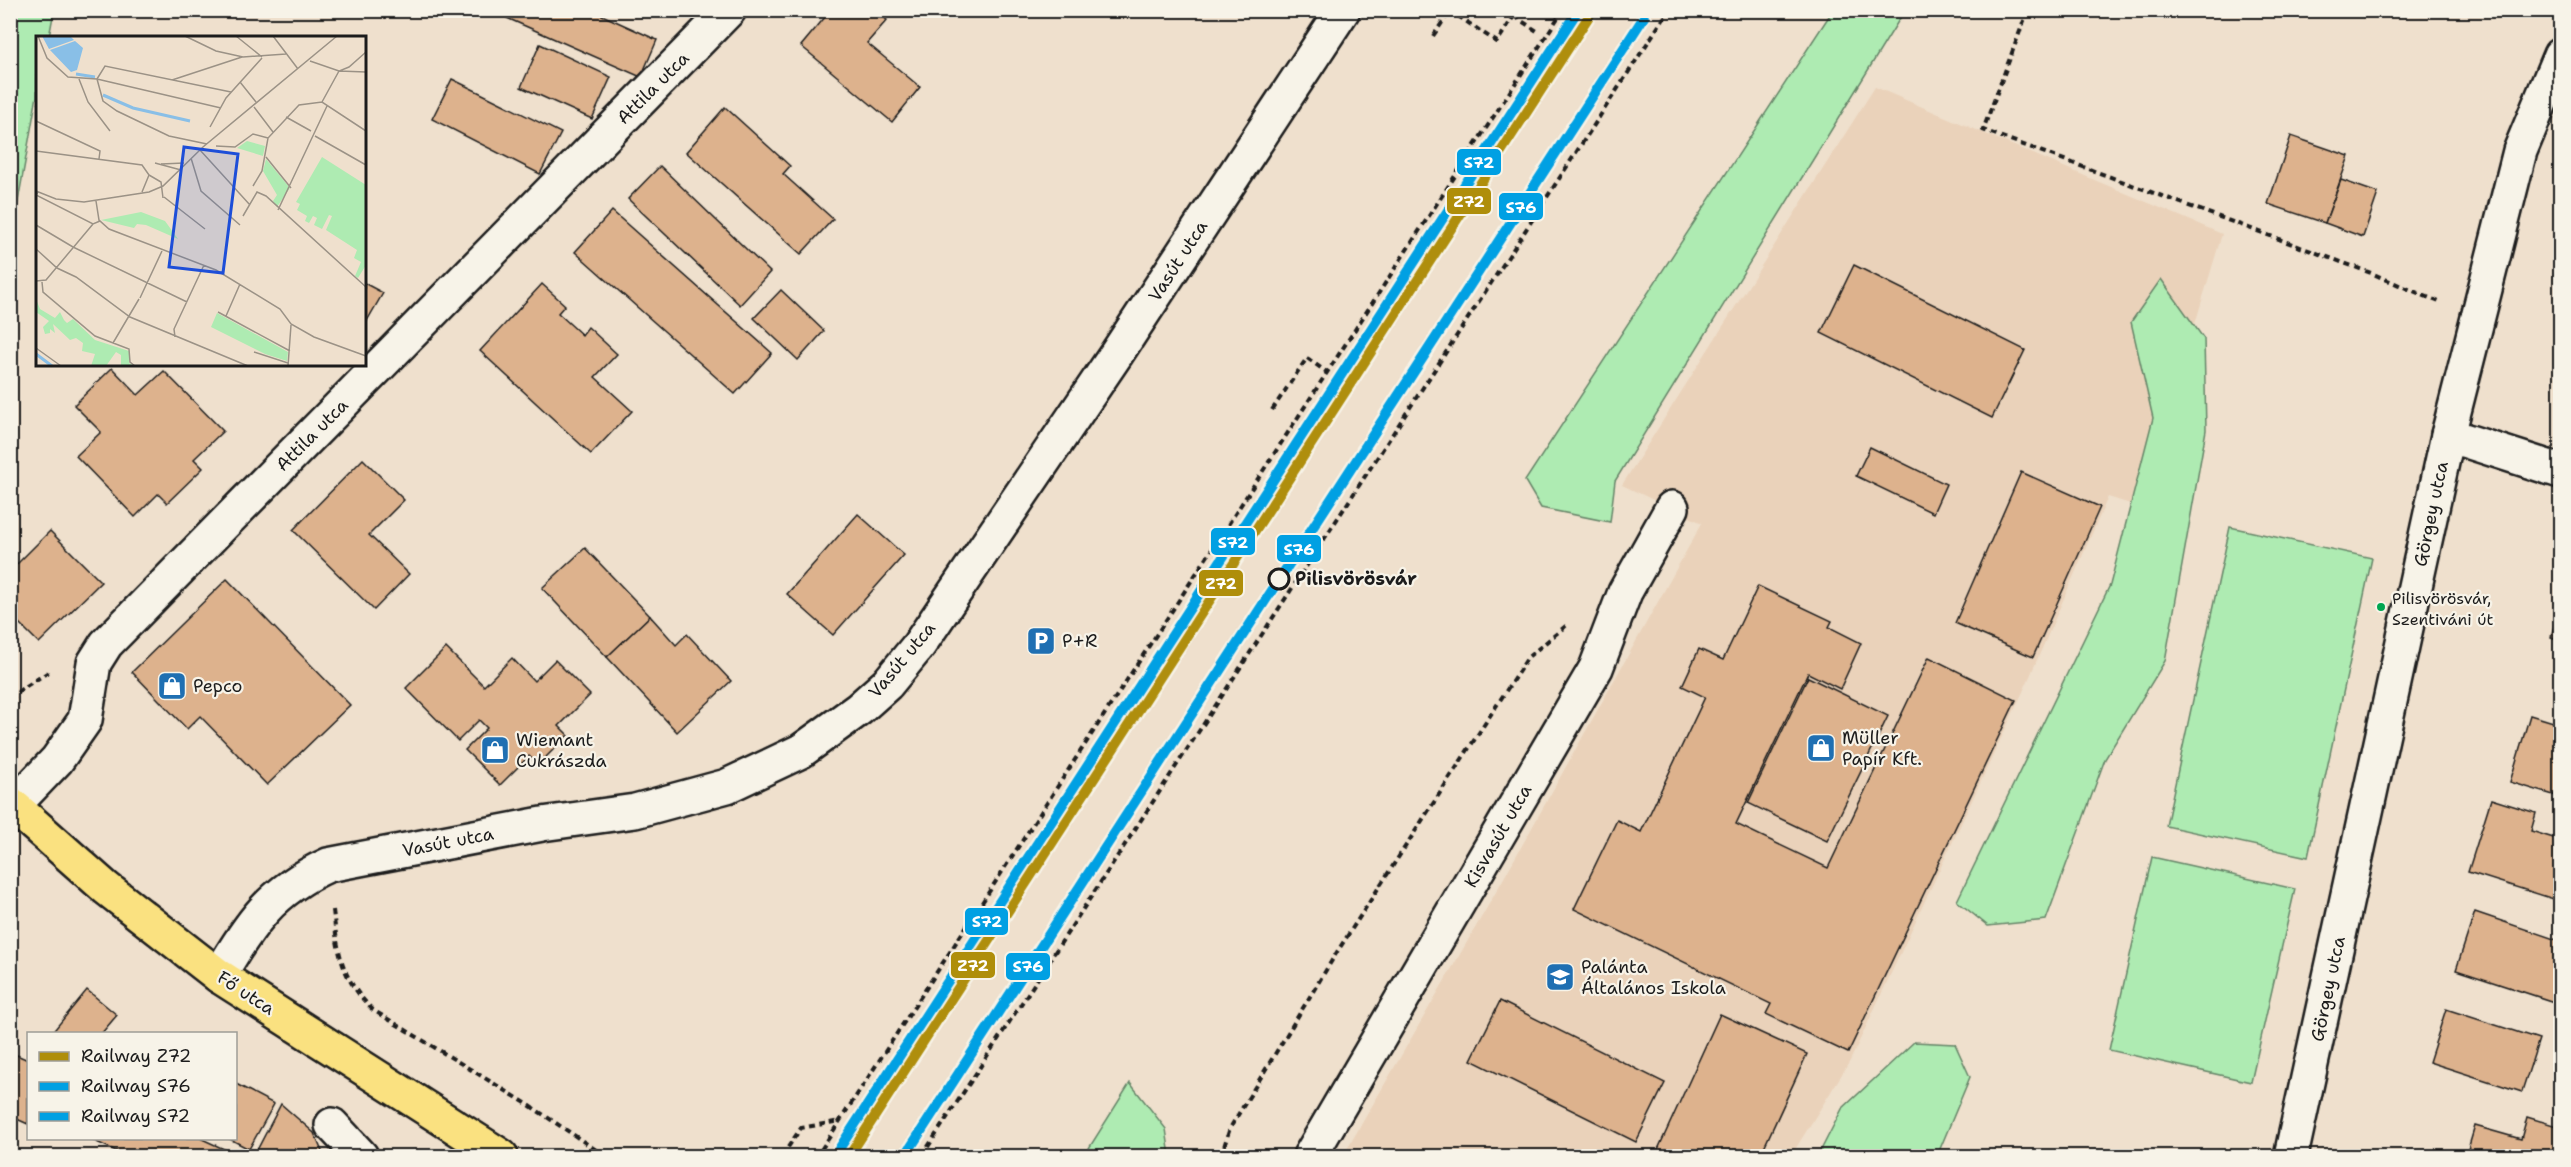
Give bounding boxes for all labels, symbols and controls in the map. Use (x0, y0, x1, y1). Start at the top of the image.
inset map (36, 36, 366, 366)
street label: Attila utca (612, 47, 694, 129)
line badge: S72 (1456, 148, 1502, 176)
text: S72 (1464, 152, 1494, 173)
line badge: Z72 (1446, 187, 1492, 215)
text: Z72 (1453, 191, 1485, 212)
line badge: S76 (1498, 192, 1544, 221)
text: S76 (1505, 197, 1537, 218)
street label: Vasút utca (1143, 216, 1213, 306)
street label: Attila utca (271, 394, 353, 476)
street label: Görgey utca (2408, 459, 2454, 569)
line badge: S72 (1210, 527, 1256, 556)
text: S72 (1218, 532, 1248, 553)
line badge: S76 (1276, 534, 1322, 563)
text: S76 (1283, 539, 1315, 560)
place label: Pilisvörösvár (1295, 567, 1417, 591)
marker: Pilisvörösvár (1268, 568, 1290, 590)
line badge: Z72 (1198, 569, 1244, 597)
text: Z72 (1205, 573, 1237, 594)
place label: Pilisvörösvár, Szentiváni út (2392, 588, 2493, 630)
marker: Pilisvörösvár, Szentiváni út (2375, 601, 2387, 613)
street label: Vasút utca (863, 617, 941, 703)
parking icon: P+R (1025, 625, 1057, 657)
place label: P+R (1062, 629, 1097, 653)
shop icon: Pepco (156, 670, 188, 702)
place label: Pepco (193, 674, 243, 698)
place label: Müller Papír Kft. (1842, 726, 1922, 771)
place label: Wiemant Cukrászda (516, 728, 607, 773)
shop icon: Müller Papír Kft. (1805, 732, 1837, 764)
shop icon: Wiemant Cukrászda (479, 734, 511, 766)
street label: Kisvasút utca (1459, 780, 1537, 892)
street label: Vasút utca (400, 821, 496, 863)
line badge: S72 (964, 907, 1009, 936)
text: S72 (972, 911, 1002, 932)
street label: Görgey utca (2305, 934, 2351, 1044)
line badge: Z72 (950, 951, 996, 979)
line badge: S76 (1005, 952, 1051, 981)
text: Z72 (957, 955, 989, 976)
place label: Palánta Általános Iskola (1581, 955, 1726, 1000)
text: S76 (1012, 956, 1044, 977)
school or university icon: Palánta Általános Iskola (1544, 961, 1576, 993)
street label: Fő utca (213, 965, 279, 1021)
legend (27, 1032, 237, 1140)
text: Railway Z72 (81, 1044, 191, 1068)
text: Railway S76 (81, 1074, 191, 1098)
text: Railway S72 (81, 1104, 190, 1128)

